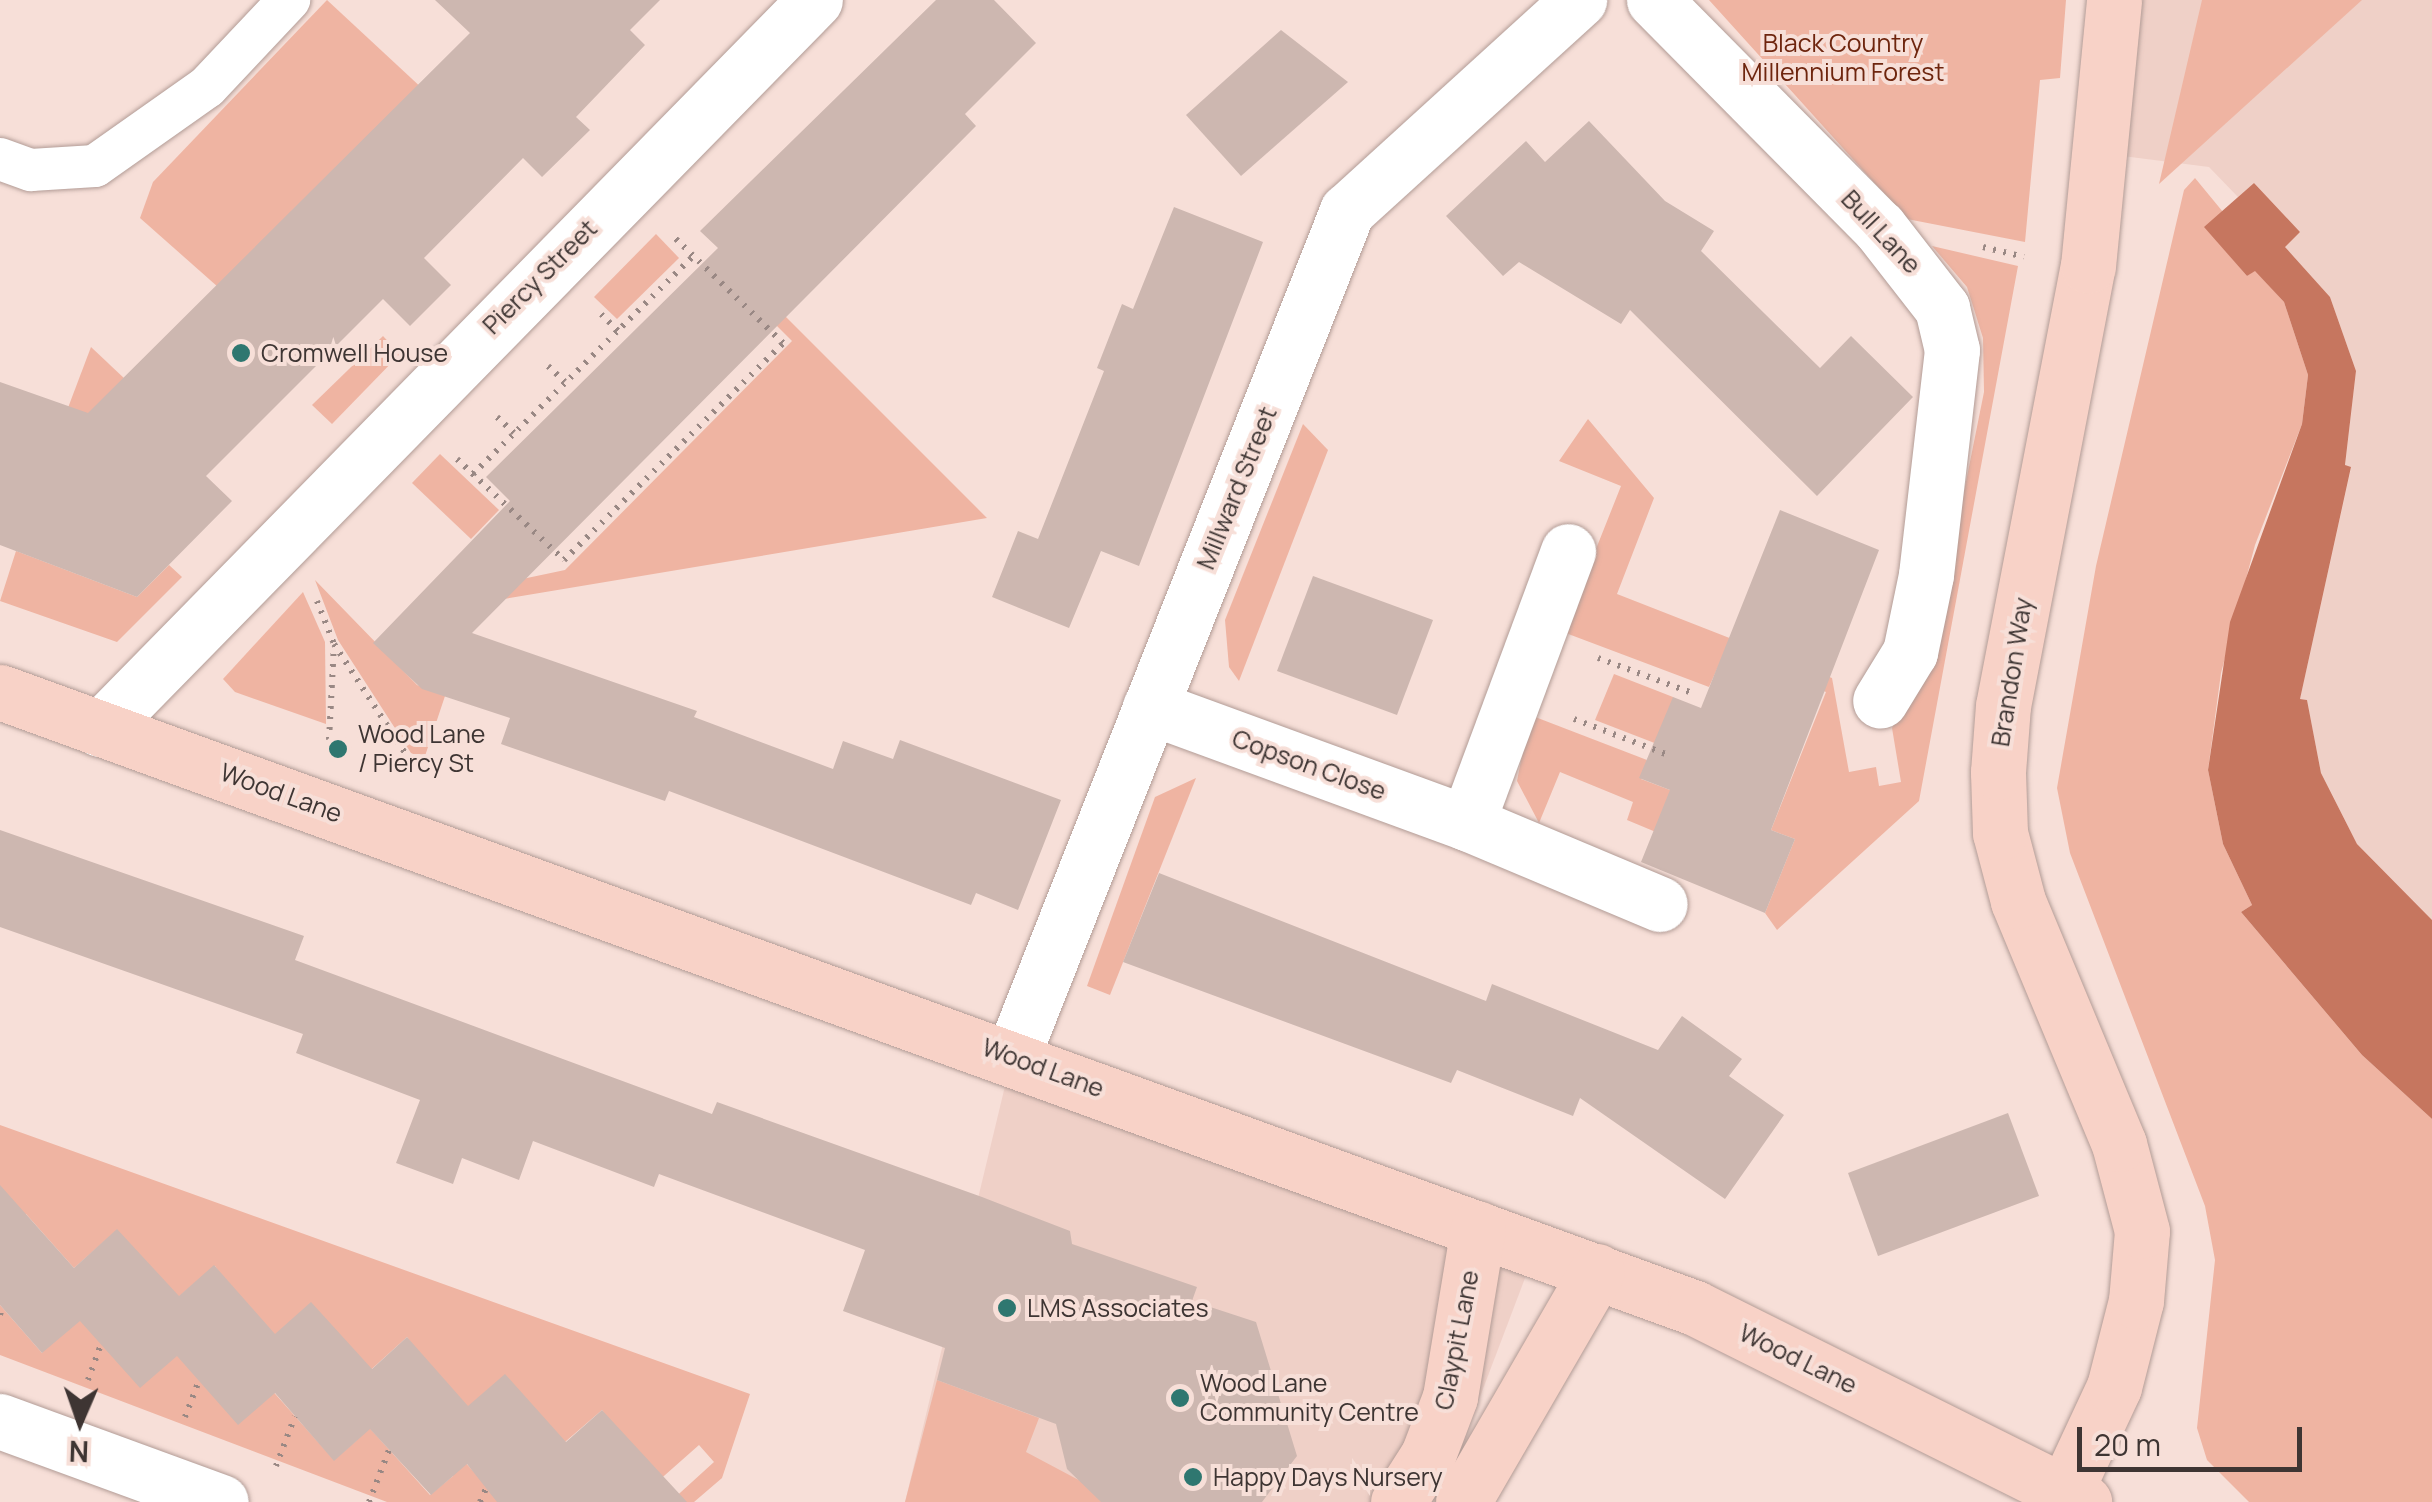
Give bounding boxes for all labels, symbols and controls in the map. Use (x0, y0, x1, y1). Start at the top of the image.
park label: Black Country Millennium Forest (1742, 29, 1944, 88)
street label: Bull Lane (1835, 184, 1927, 280)
street label: Piercy Street (477, 214, 603, 340)
place label: Cromwell House (261, 338, 448, 368)
marker: Cromwell House (230, 342, 252, 364)
street label: Millward Street (1191, 402, 1283, 574)
street label: Brandon Way (1985, 595, 2039, 749)
place label: Wood Lane / Piercy St (358, 720, 485, 779)
street label: Copson Close (1228, 723, 1390, 807)
marker: Wood Lane / Piercy St (327, 738, 349, 760)
street label: Wood Lane (216, 757, 346, 829)
street label: Wood Lane (978, 1032, 1108, 1104)
street label: Claypit Lane (1429, 1268, 1485, 1412)
place label: LMS Associates (1027, 1293, 1208, 1323)
marker: LMS Associates (996, 1297, 1018, 1319)
street label: Wood Lane (1734, 1318, 1862, 1400)
place label: Wood Lane Community Centre (1200, 1369, 1419, 1428)
north arrow (30, 1372, 130, 1472)
marker: Wood Lane Community Centre (1169, 1387, 1191, 1409)
scale bar (2082, 1407, 2307, 1469)
text: 20 m (2094, 1424, 2161, 1465)
text: N (68, 1433, 90, 1471)
place label: Happy Days Nursery (1213, 1462, 1443, 1492)
marker: Happy Days Nursery (1182, 1466, 1204, 1488)

